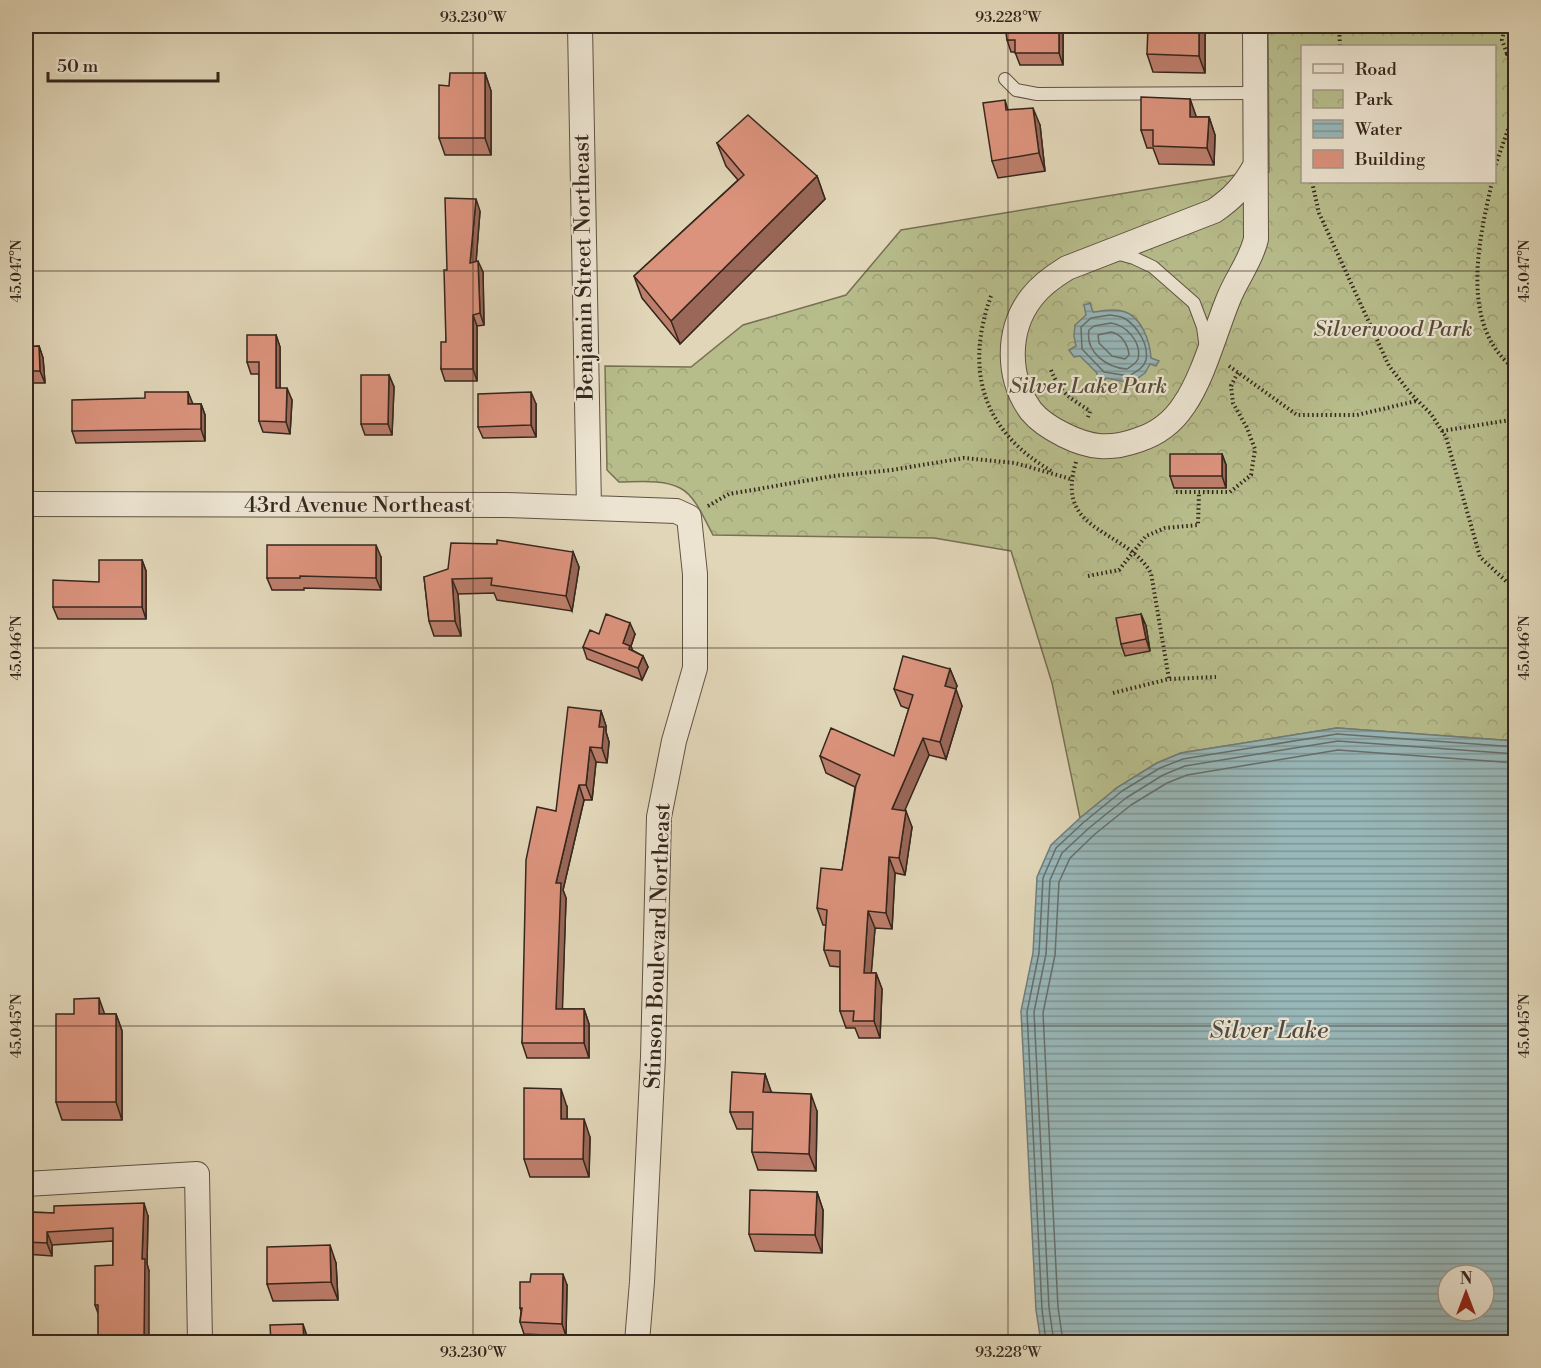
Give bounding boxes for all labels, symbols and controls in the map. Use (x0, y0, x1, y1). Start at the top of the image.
text: 93.230°W (440, 8, 507, 27)
text: 93.228°W (975, 8, 1041, 27)
scale bar (48, 45, 218, 83)
legend (1301, 45, 1496, 183)
text: 50 m (57, 55, 99, 78)
text: Road (1355, 58, 1398, 81)
text: Park (1355, 88, 1394, 111)
text: Water (1354, 118, 1403, 141)
street label: Benjamin Street Northeast (568, 134, 600, 401)
text: Building (1354, 148, 1426, 171)
text: 45.047°N (7, 239, 26, 303)
text: 45.047°N (1515, 239, 1534, 303)
park label: Silverwood Park (1314, 316, 1472, 343)
park label: Silver Lake Park (1009, 373, 1167, 400)
street label: 43rd Avenue Northeast (244, 492, 472, 519)
text: 45.046°N (7, 615, 26, 681)
text: 45.046°N (1515, 615, 1534, 681)
street label: Stinson Boulevard Northeast (640, 802, 676, 1090)
text: 45.045°N (7, 994, 26, 1058)
text: 45.045°N (1515, 994, 1534, 1058)
water label: Silver Lake (1210, 1016, 1328, 1046)
north arrow (1436, 1263, 1496, 1323)
text: N (1460, 1269, 1473, 1289)
text: 93.230°W (440, 1343, 507, 1362)
text: 93.228°W (975, 1343, 1041, 1362)

